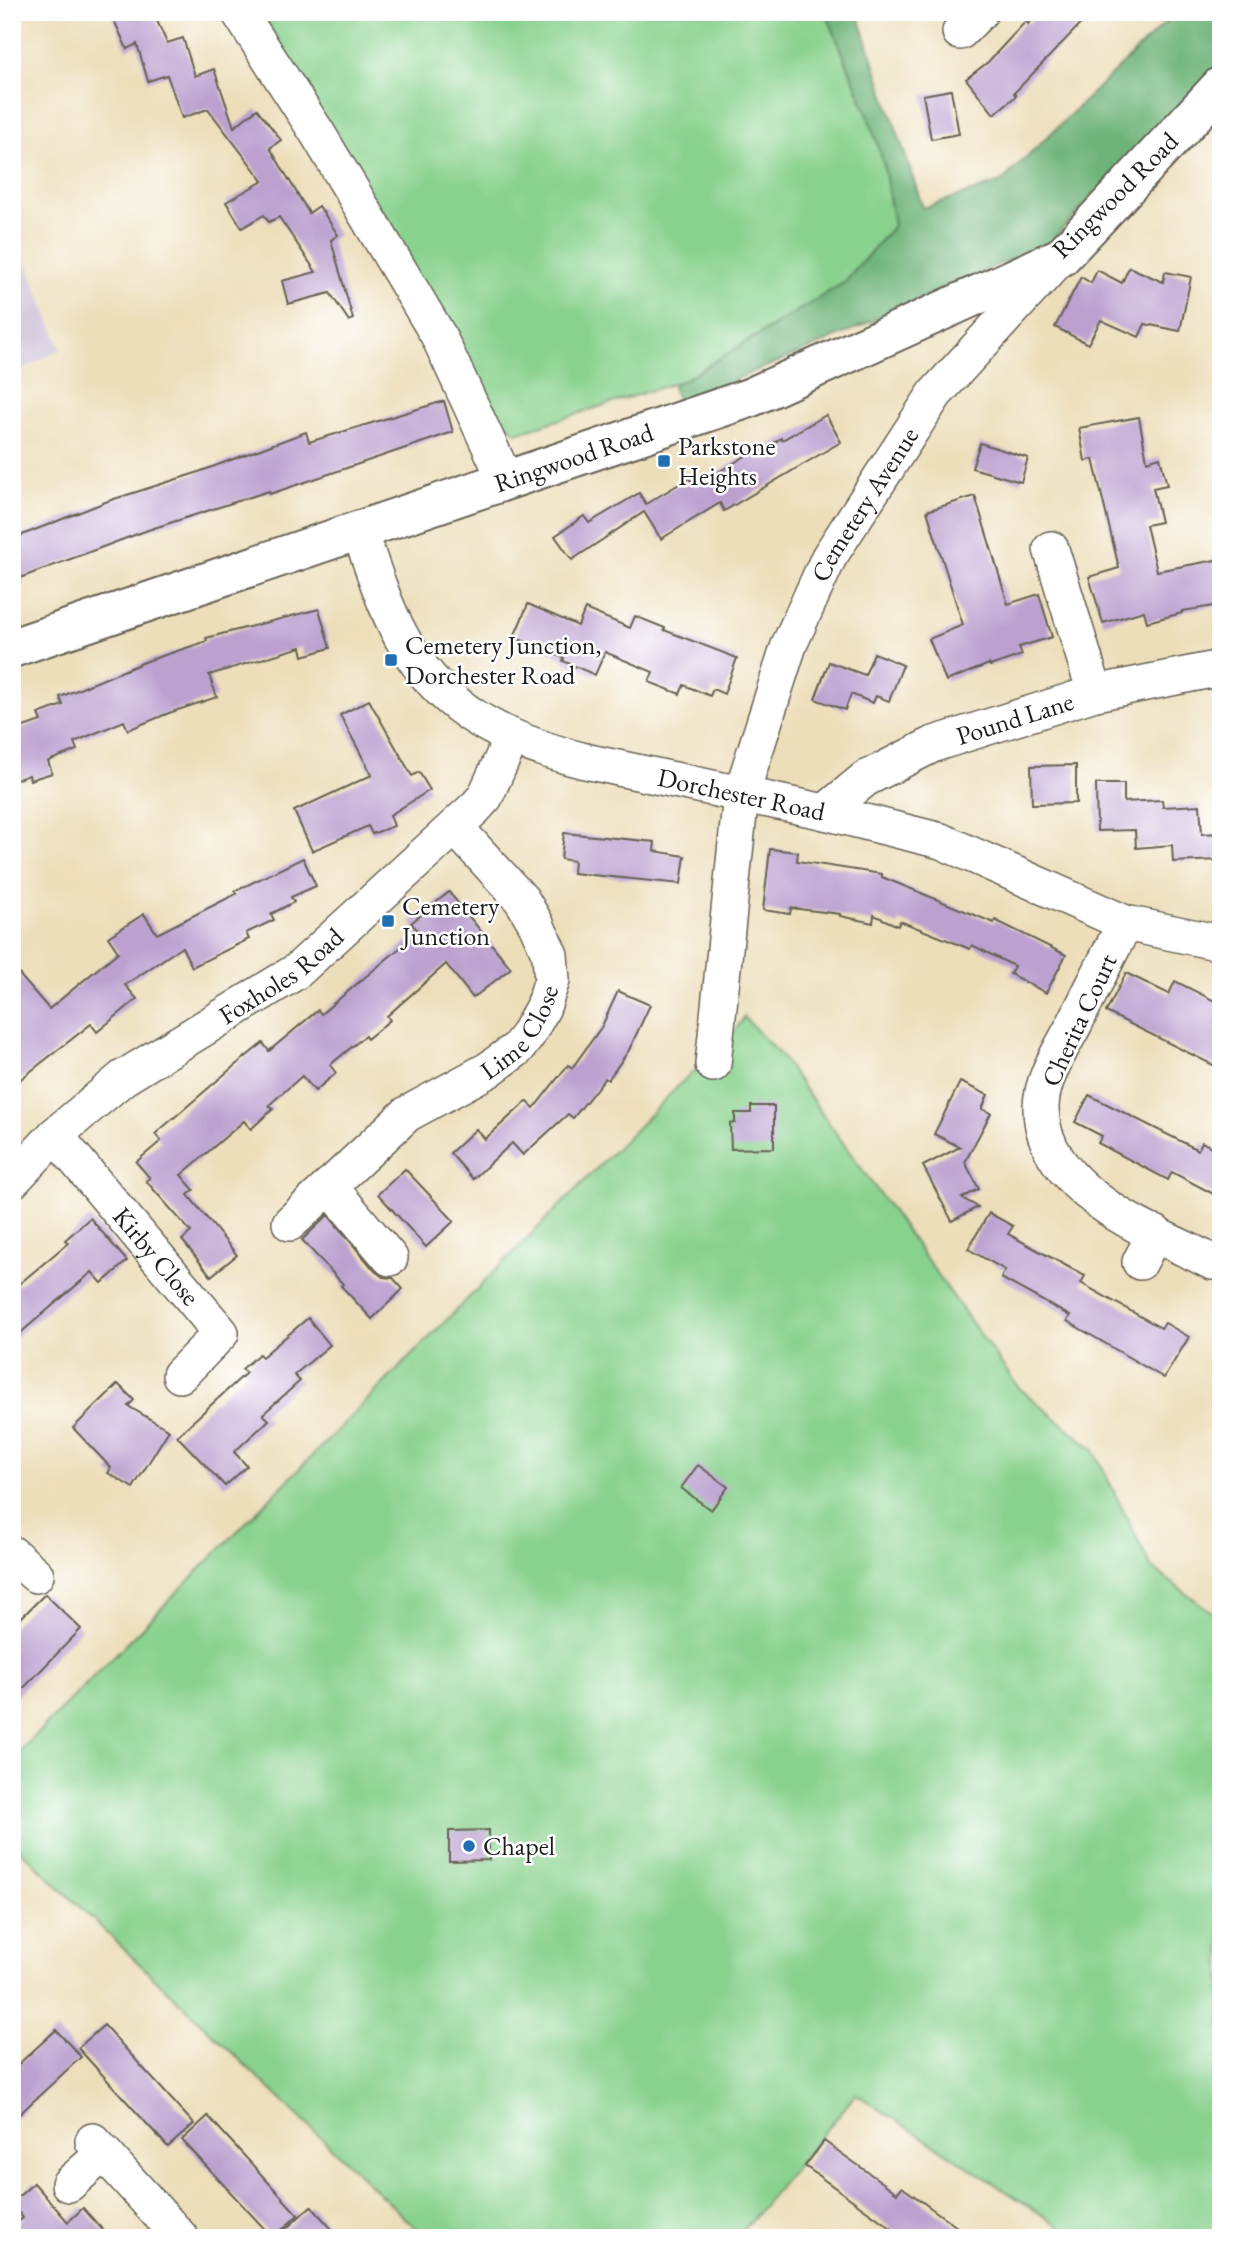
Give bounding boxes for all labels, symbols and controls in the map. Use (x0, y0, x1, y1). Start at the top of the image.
street label: Ringwood Road (1044, 124, 1186, 266)
street label: Ringwood Road (490, 415, 658, 500)
street label: Cemetery Avenue (803, 420, 926, 587)
place label: Parkstone Heights (678, 429, 776, 493)
marker: Parkstone Heights (656, 453, 672, 469)
place label: Cemetery Junction, Dorchester Road (405, 628, 602, 692)
marker: Cemetery Junction, Dorchester Road (383, 652, 399, 668)
street label: Pound Lane (952, 684, 1078, 753)
street label: Dorchester Road (655, 760, 829, 829)
place label: Cemetery Junction (400, 889, 500, 953)
marker: Cemetery Junction (380, 913, 396, 929)
street label: Foxholes Road (212, 919, 351, 1032)
street label: Cherita Court (1033, 948, 1125, 1092)
street label: Lime Close (473, 981, 566, 1087)
street label: Kirby Close (105, 1200, 208, 1312)
place label: Chapel (483, 1829, 555, 1863)
marker: Chapel (461, 1838, 477, 1854)

